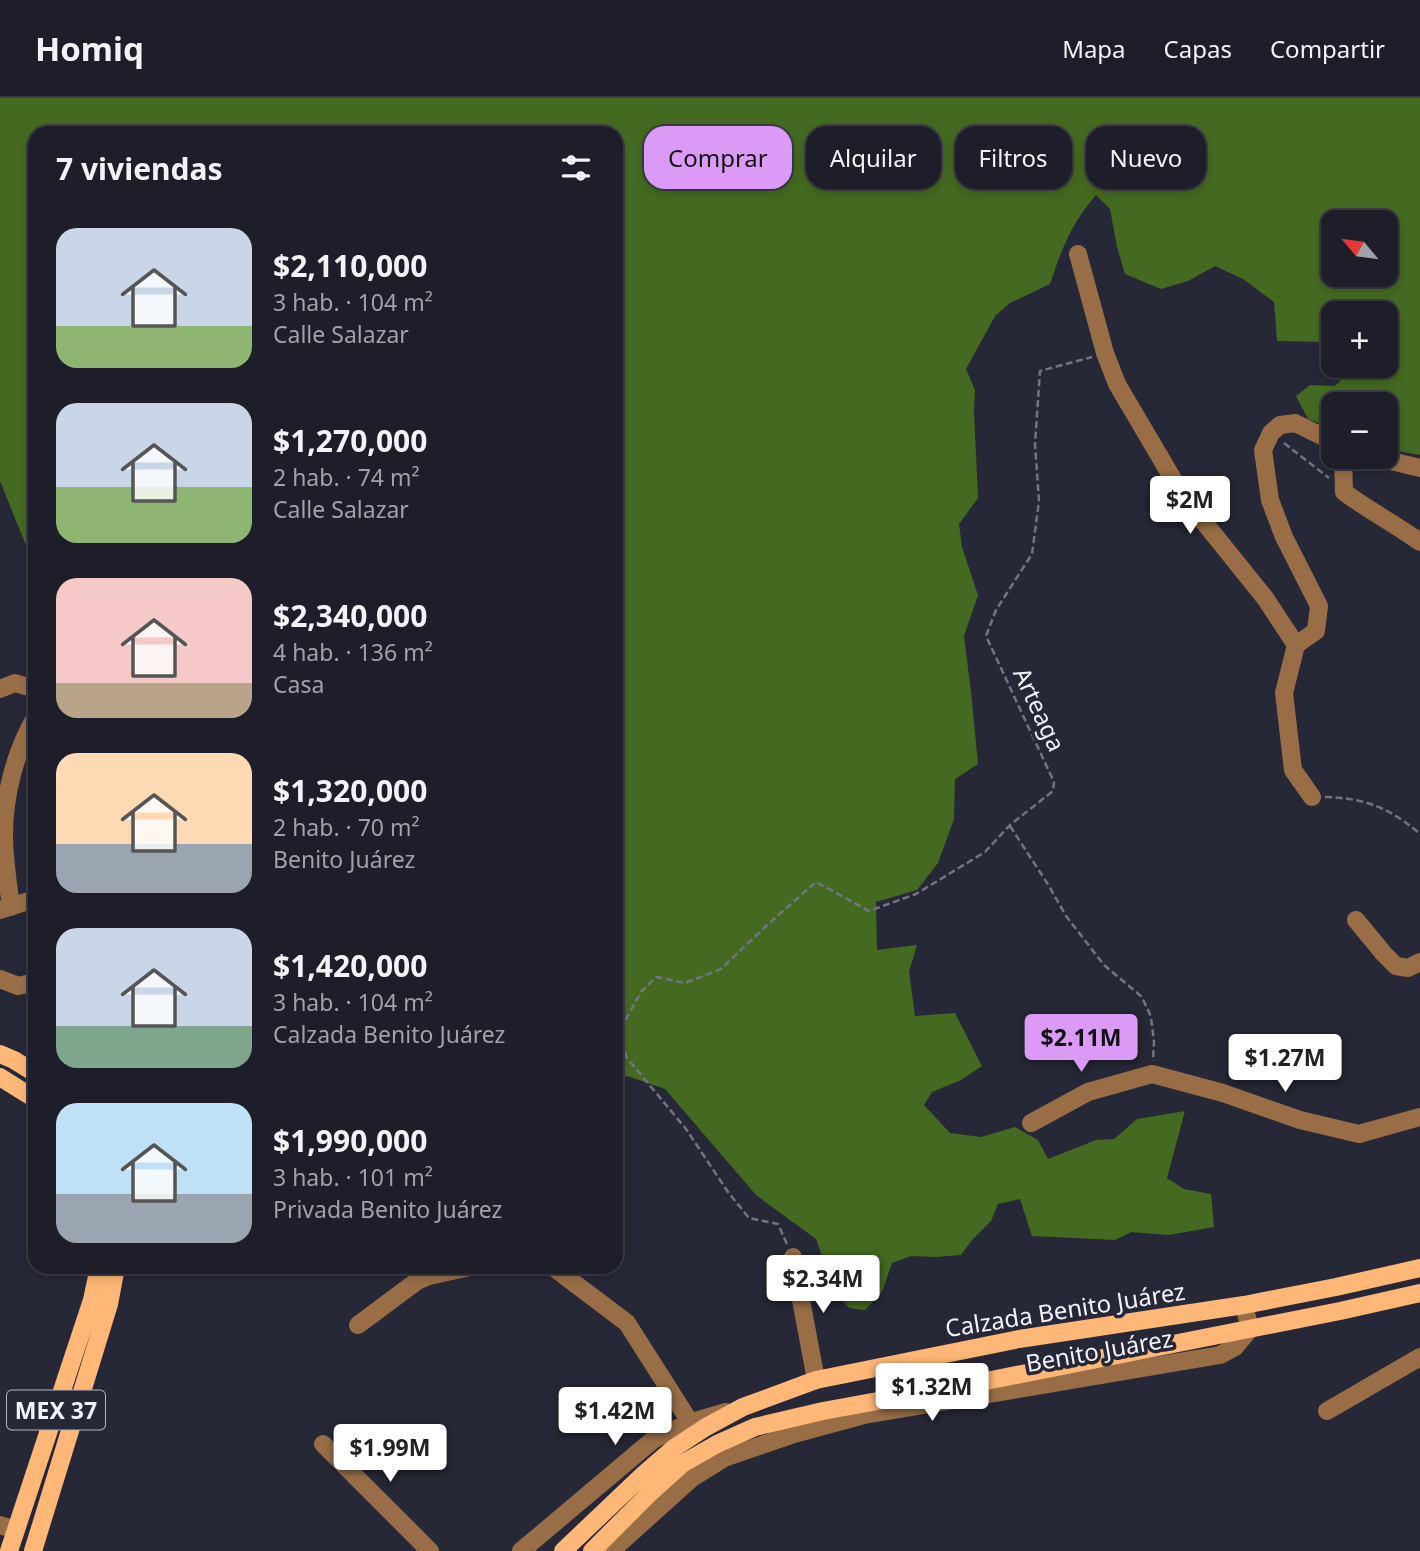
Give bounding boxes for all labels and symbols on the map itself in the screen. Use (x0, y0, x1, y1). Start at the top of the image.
north arrow (1321, 210, 1398, 287)
pin: $2M (1156, 476, 1224, 536)
street label: Arteaga (1006, 662, 1074, 756)
pin: $2.11M (1024, 1014, 1138, 1074)
pin: $1.27M (1228, 1034, 1342, 1094)
pin: $2.34M (766, 1256, 880, 1315)
street label: Calzada Benito Juárez (943, 1274, 1187, 1344)
street label: Benito Juárez (1023, 1321, 1175, 1379)
pin: $1.32M (875, 1364, 989, 1423)
pin: $1.42M (558, 1388, 672, 1447)
road number: MEX 37 (7, 1390, 105, 1429)
pin: $1.99M (333, 1424, 447, 1484)

